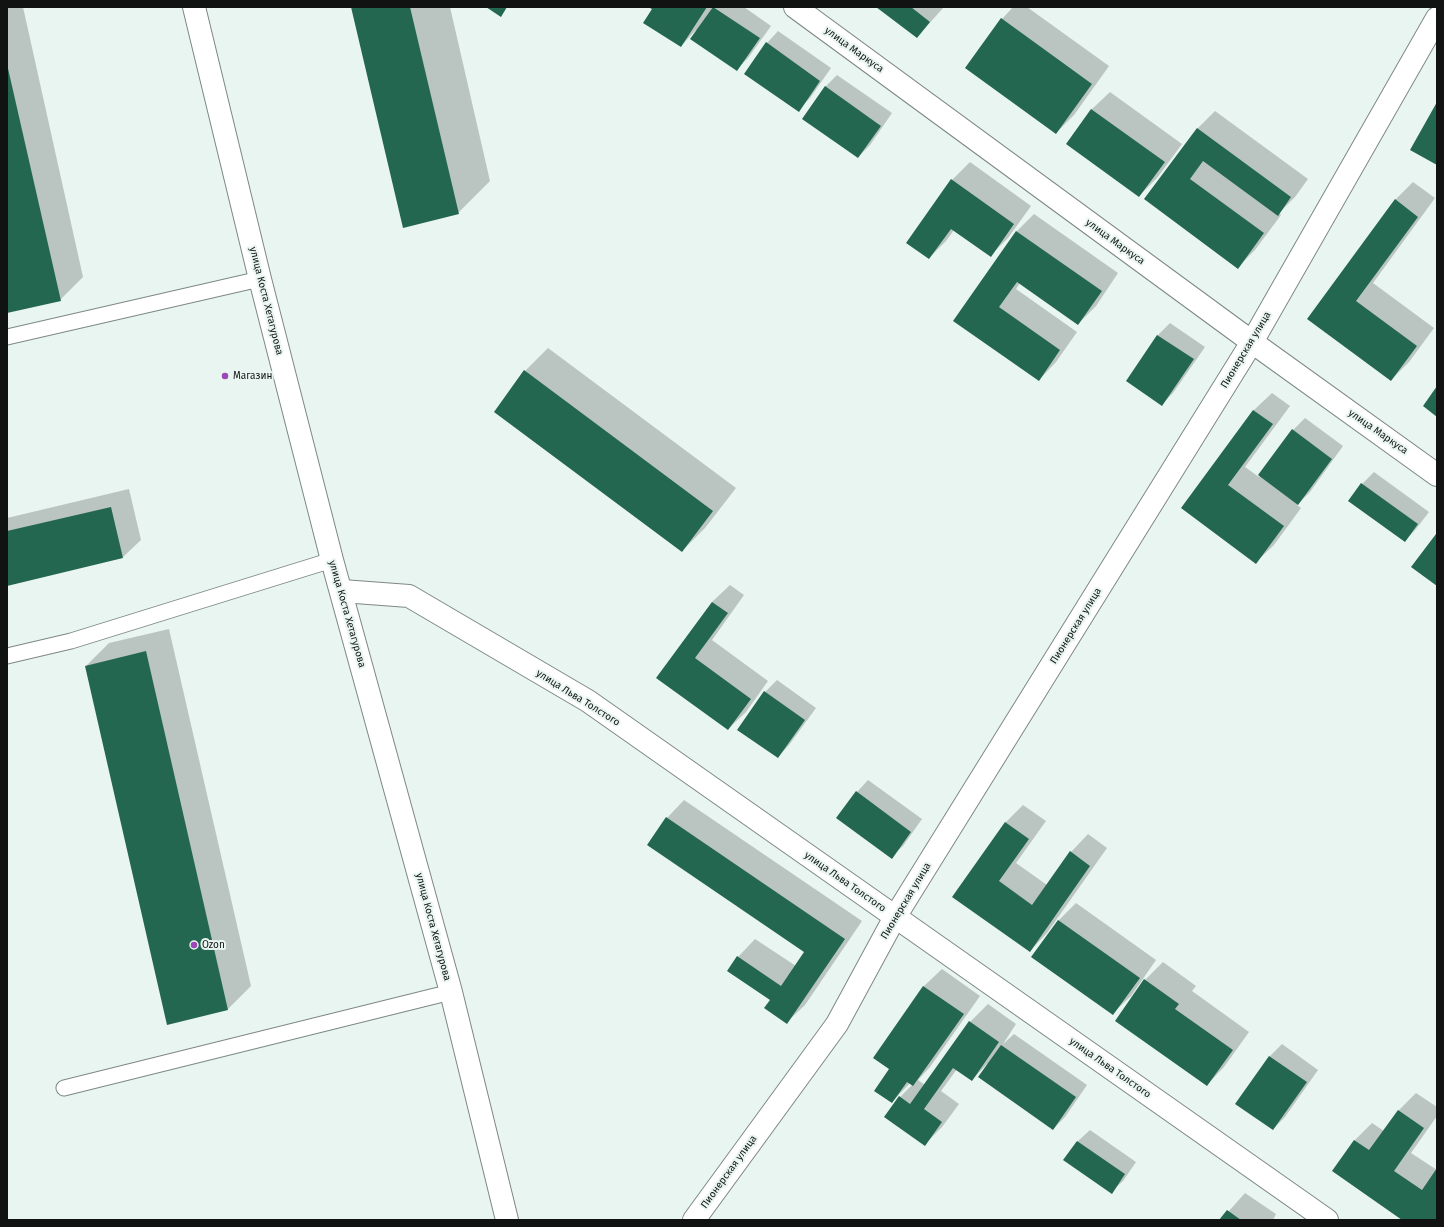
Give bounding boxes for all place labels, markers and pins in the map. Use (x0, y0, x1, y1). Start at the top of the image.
place label: Магазин (233, 370, 272, 382)
marker: Магазин (220, 371, 230, 381)
place label: Ozon (202, 939, 225, 951)
marker: Ozon (189, 940, 199, 950)

